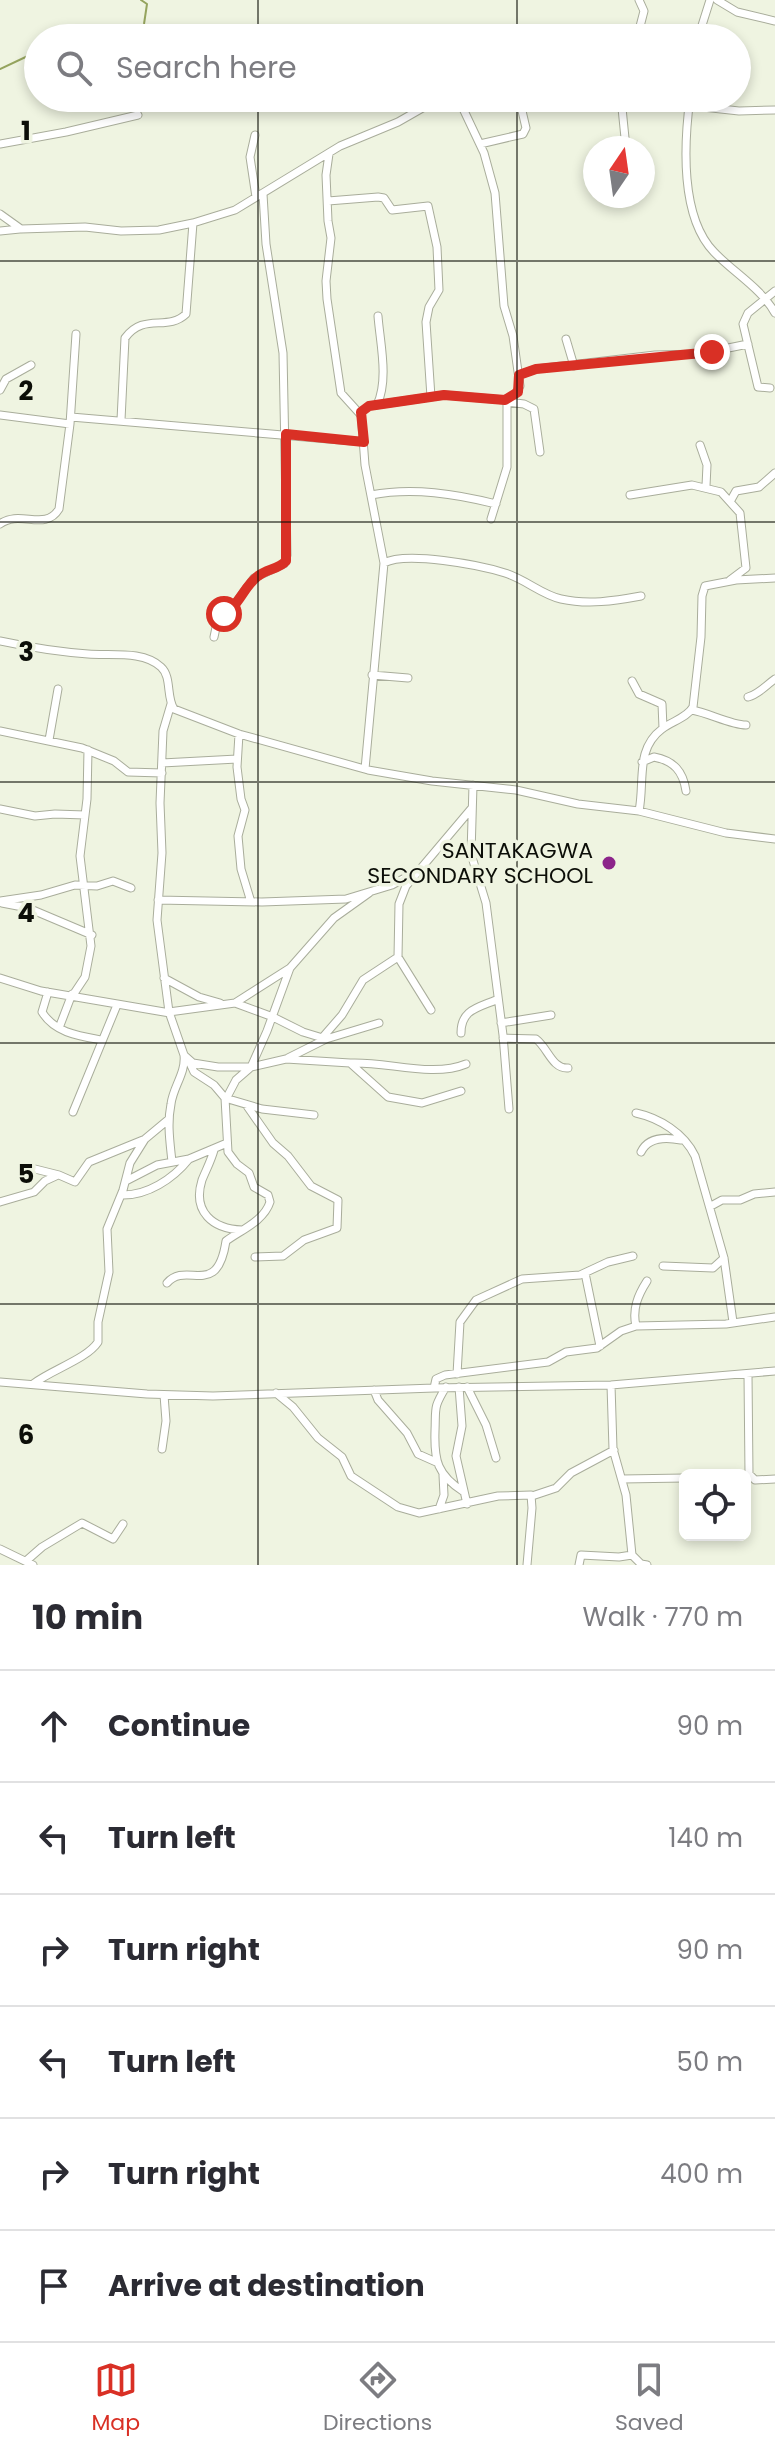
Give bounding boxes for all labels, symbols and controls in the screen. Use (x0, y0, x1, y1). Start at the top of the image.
search box (24, 24, 751, 112)
icon: search (52, 46, 96, 90)
text: Search here (116, 46, 297, 89)
text: 1 (21, 113, 31, 149)
north arrow (583, 136, 655, 208)
route end (694, 334, 730, 370)
text: 2 (19, 373, 34, 409)
route start (206, 596, 242, 632)
text: 3 (18, 634, 34, 670)
place label: SANTAKAGWA SECONDARY SCHOOL (367, 835, 593, 891)
marker: SANTAKAGWA SECONDARY SCHOOL (600, 854, 618, 872)
text: 4 (17, 895, 35, 931)
text: 5 (18, 1156, 34, 1192)
text: 6 (18, 1417, 34, 1453)
map controls (679, 1469, 751, 1541)
button: locate (679, 1469, 751, 1541)
text: 10 min (32, 1593, 143, 1641)
text: Walk · 770 m (582, 1599, 743, 1635)
icon: ahead (32, 1704, 76, 1748)
text: Continue (108, 1704, 250, 1747)
text: 90 m (677, 1708, 743, 1744)
icon: left (32, 1816, 76, 1860)
text: Turn left (108, 1816, 236, 1859)
text: 140 m (668, 1820, 743, 1856)
icon: right (32, 1928, 76, 1972)
text: Turn right (108, 1928, 260, 1971)
text: 90 m (677, 1932, 743, 1968)
icon: left (32, 2040, 76, 2084)
text: Turn left (108, 2040, 236, 2083)
text: 50 m (677, 2044, 743, 2080)
icon: right (32, 2152, 76, 2196)
text: Turn right (108, 2152, 260, 2195)
text: 400 m (660, 2156, 743, 2192)
icon: arrive (32, 2264, 76, 2308)
text: Arrive at destination (108, 2264, 425, 2307)
tab: Map (91, 2358, 140, 2439)
tab: Directions (323, 2358, 432, 2439)
tab: Saved (615, 2358, 684, 2439)

